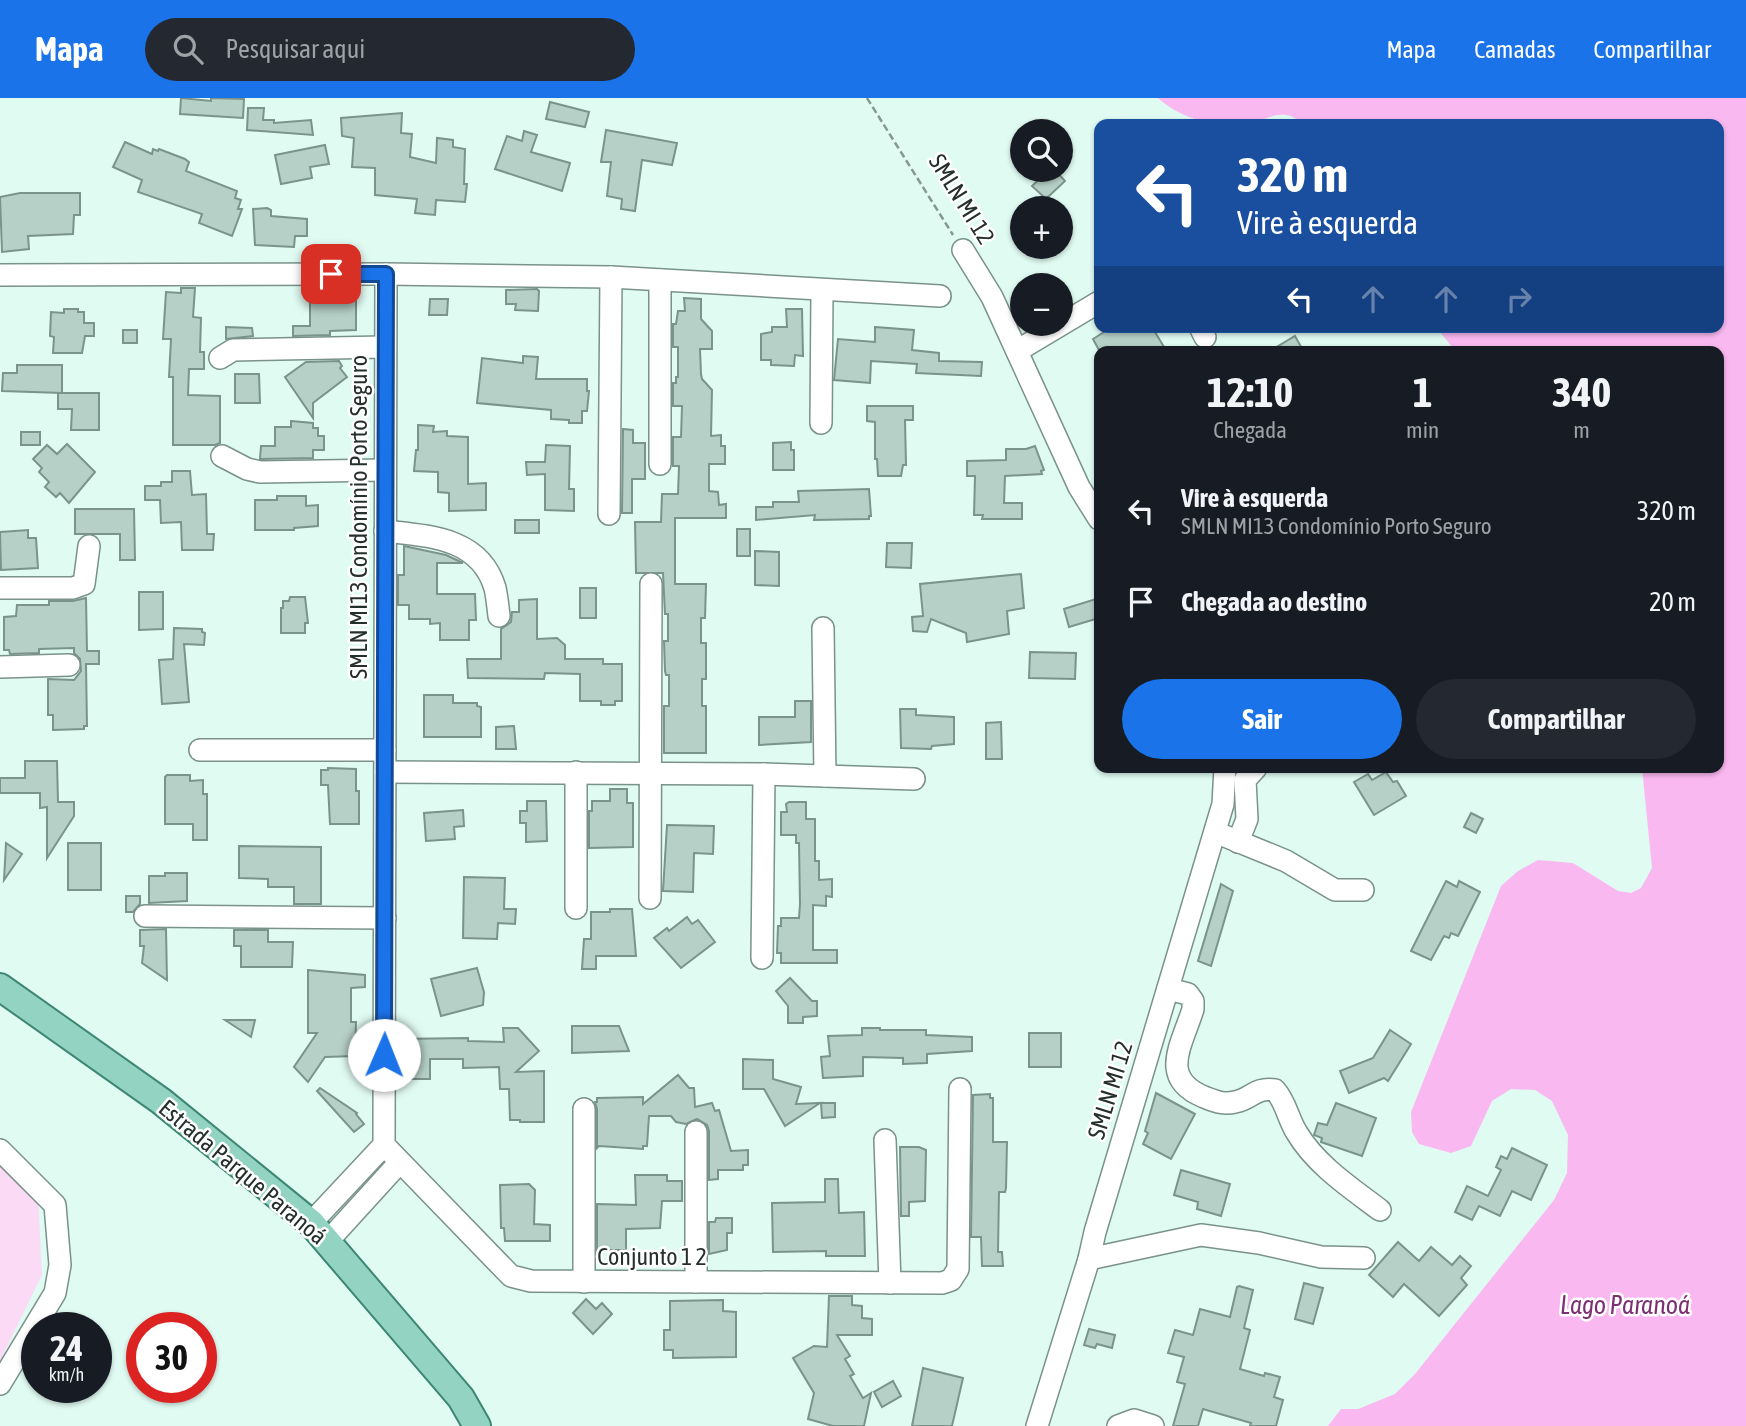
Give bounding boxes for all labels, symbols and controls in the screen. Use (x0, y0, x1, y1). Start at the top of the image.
search box (145, 18, 635, 81)
text: Mapa (35, 30, 103, 68)
icon: search (169, 30, 207, 68)
text: Pesquisar aqui (225, 34, 365, 64)
text: Mapa (1386, 36, 1436, 63)
text: Camadas (1474, 36, 1556, 63)
text: Compartilhar (1594, 36, 1711, 63)
map controls (1010, 119, 1073, 336)
button: search (1010, 119, 1073, 182)
text: 320 m (1237, 146, 1348, 202)
icon: left (1122, 147, 1213, 238)
street label: SMLN MI 12 (924, 149, 1000, 249)
button: + (1010, 196, 1073, 259)
text: Vire à esquerda (1237, 204, 1418, 241)
pin (301, 244, 361, 304)
icon: arrive (312, 255, 350, 293)
button: − (1010, 273, 1073, 336)
icon: left (1281, 280, 1319, 318)
icon: ahead (1354, 280, 1392, 318)
icon: ahead (1427, 280, 1465, 318)
icon: right (1500, 280, 1538, 318)
street label: SMLN MI13 Condomínio Porto Seguro (345, 355, 372, 679)
text: 12:10 (1207, 368, 1293, 416)
text: 1 (1413, 368, 1432, 416)
text: 340 (1552, 368, 1611, 416)
text: Chegada (1213, 417, 1287, 443)
text: min (1406, 417, 1439, 443)
text: m (1573, 417, 1590, 443)
text: Vire à esquerda (1181, 483, 1328, 513)
icon: left (1122, 492, 1160, 530)
text: 320 m (1637, 496, 1696, 526)
text: SMLN MI13 Condomínio Porto Seguro (1181, 513, 1491, 539)
icon: arrive (1122, 583, 1160, 621)
text: Chegada ao destino (1181, 587, 1367, 617)
text: 20 m (1649, 587, 1696, 617)
button: Sair (1122, 679, 1402, 759)
button: Compartilhar (1416, 679, 1696, 759)
position arrow (347, 1018, 421, 1092)
street label: SMLN MI 12 (1082, 1038, 1138, 1142)
street label: Estrada Parque Paranoá (154, 1094, 332, 1250)
street label: Conjunto 1 2 (597, 1243, 707, 1270)
water label: Lago Paranoá (1560, 1290, 1690, 1320)
speed limit sign: 30 (126, 1312, 217, 1403)
text: 24 (50, 1328, 83, 1368)
text: km/h (49, 1364, 84, 1385)

